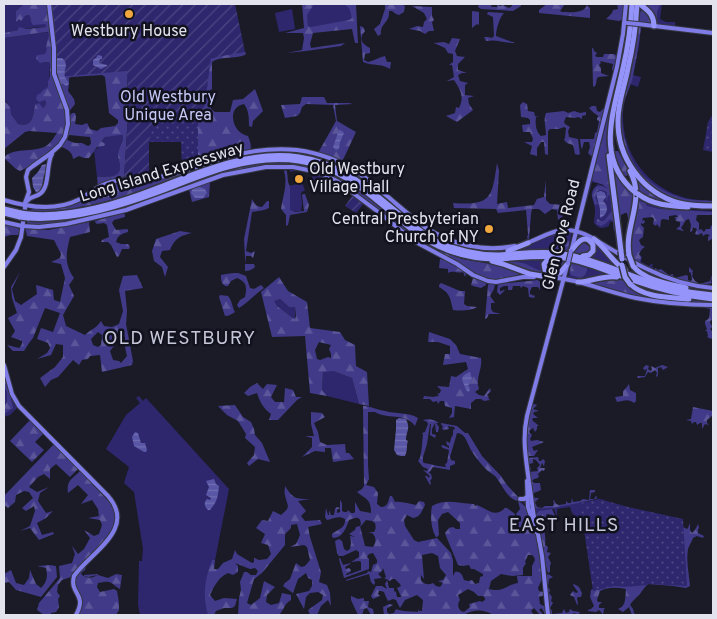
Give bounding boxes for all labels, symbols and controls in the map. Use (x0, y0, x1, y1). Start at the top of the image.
marker: Westbury House (123, 8, 135, 20)
place label: Westbury House (71, 22, 187, 42)
park label: Old Westbury Unique Area (120, 88, 216, 126)
street label: Long Island Expressway (78, 139, 246, 207)
place label: Old Westbury Village Hall (309, 160, 405, 198)
marker: Old Westbury Village Hall (293, 173, 305, 185)
street label: Glen Cove Road (539, 177, 585, 293)
place label: Central Presbyterian Church of NY (331, 210, 479, 248)
marker: Central Presbyterian Church of NY (483, 223, 495, 235)
district label: OLD WESTBURY (104, 327, 256, 351)
district label: EAST HILLS (509, 514, 619, 538)

